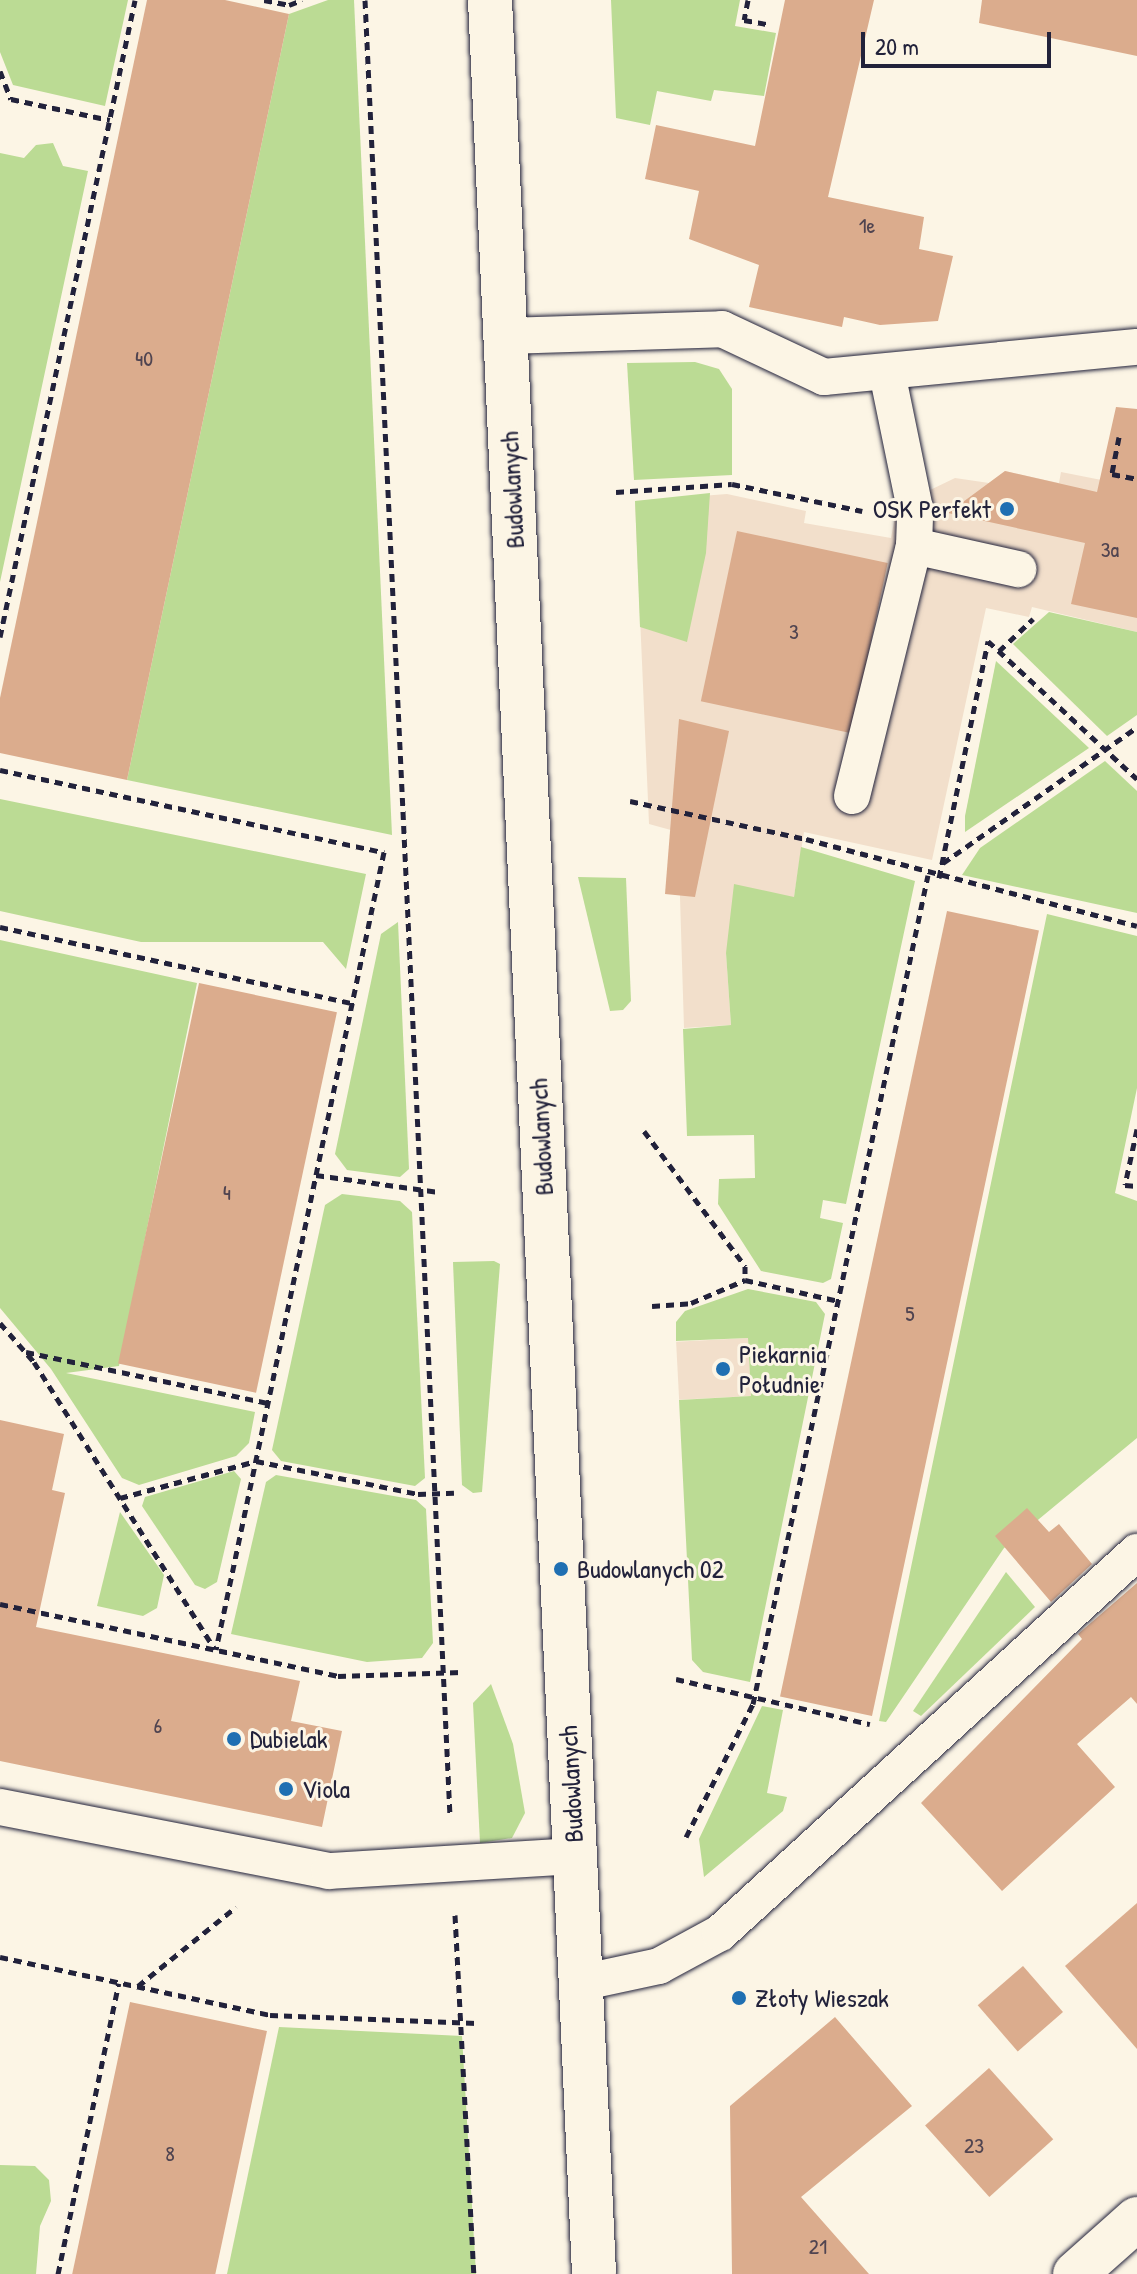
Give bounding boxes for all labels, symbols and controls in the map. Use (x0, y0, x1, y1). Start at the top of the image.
scale bar (865, 16, 1055, 66)
text: 20 m (875, 30, 919, 62)
house number: 1e (859, 213, 875, 239)
house number: 40 (135, 346, 153, 372)
street label: Budowlanych (493, 431, 531, 549)
place label: OSK Perfekt (873, 493, 991, 525)
marker: OSK Perfekt (998, 500, 1016, 518)
house number: 3a (1101, 537, 1119, 563)
house number: 3 (789, 619, 799, 645)
street label: Budowlanych (522, 1078, 560, 1196)
house number: 4 (223, 1180, 231, 1206)
house number: 5 (905, 1301, 915, 1327)
place label: Piekarnia Południe (739, 1338, 826, 1400)
marker: Piekarnia Południe (714, 1360, 732, 1378)
place label: Budowlanych 02 (577, 1553, 724, 1585)
marker: Budowlanych 02 (552, 1560, 570, 1578)
house number: 6 (154, 1713, 162, 1739)
place label: Dubielak (250, 1723, 328, 1755)
street label: Budowlanych (552, 1725, 590, 1843)
marker: Dubielak (225, 1730, 243, 1748)
place label: Viola (302, 1773, 350, 1805)
marker: Viola (277, 1780, 295, 1798)
place label: Złoty Wieszak (755, 1982, 889, 2014)
marker: Złoty Wieszak (730, 1989, 748, 2007)
house number: 23 (964, 2133, 984, 2159)
house number: 8 (165, 2141, 175, 2167)
house number: 21 (809, 2234, 827, 2260)

